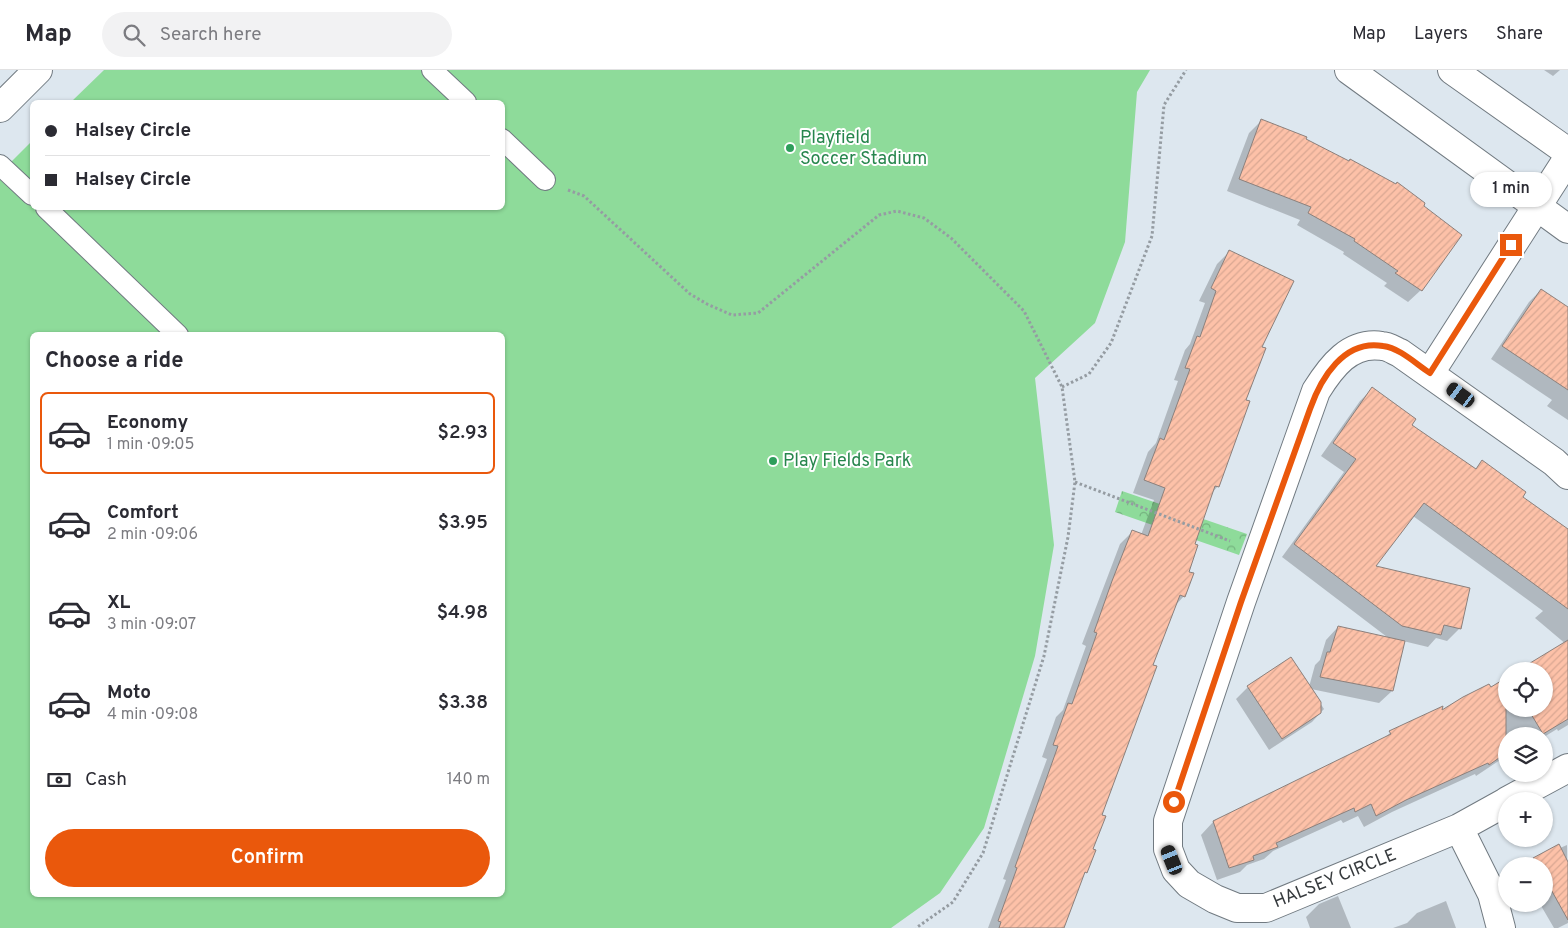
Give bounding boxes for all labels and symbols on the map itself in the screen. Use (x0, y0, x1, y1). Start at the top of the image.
place label: Playfield Soccer Stadium (800, 127, 927, 171)
marker: Playfield Soccer Stadium (784, 142, 796, 154)
callout: 1 min (1470, 172, 1552, 208)
route end (1500, 234, 1522, 256)
car (1444, 380, 1477, 410)
place label: Play Fields Park (783, 450, 911, 473)
marker: Play Fields Park (767, 455, 779, 467)
route start (1163, 791, 1185, 813)
car (1159, 843, 1184, 877)
street label: HALSEY CIRCLE (1270, 844, 1400, 914)

